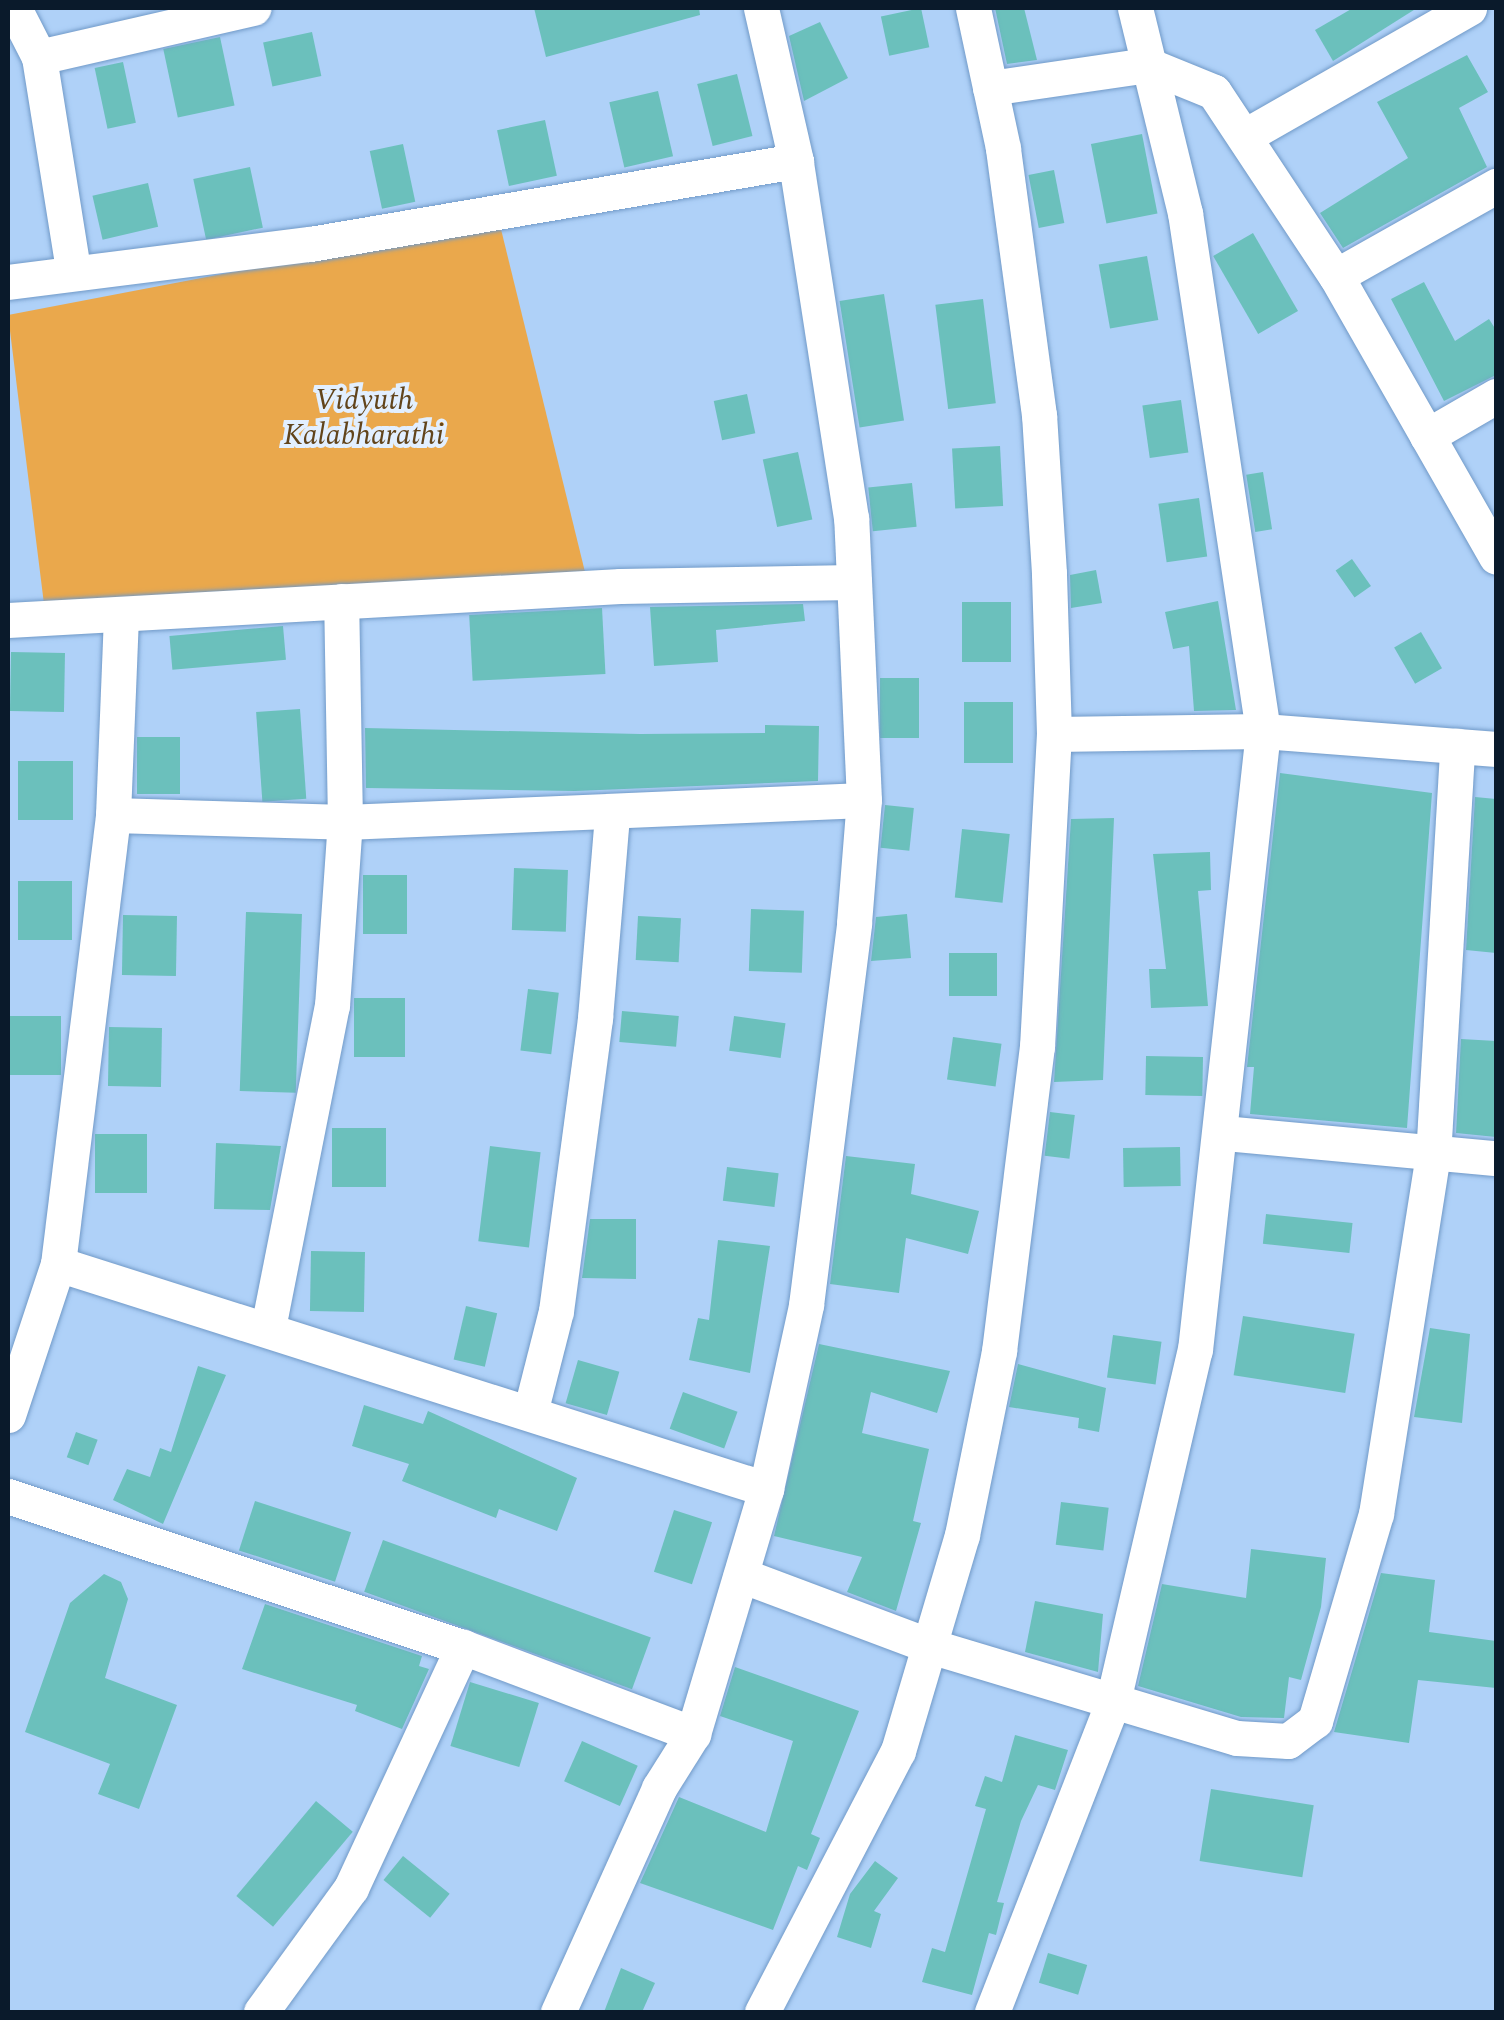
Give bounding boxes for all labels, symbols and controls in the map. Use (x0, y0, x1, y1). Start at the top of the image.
park label: Vidyuth Kalabharathi (284, 382, 444, 452)

